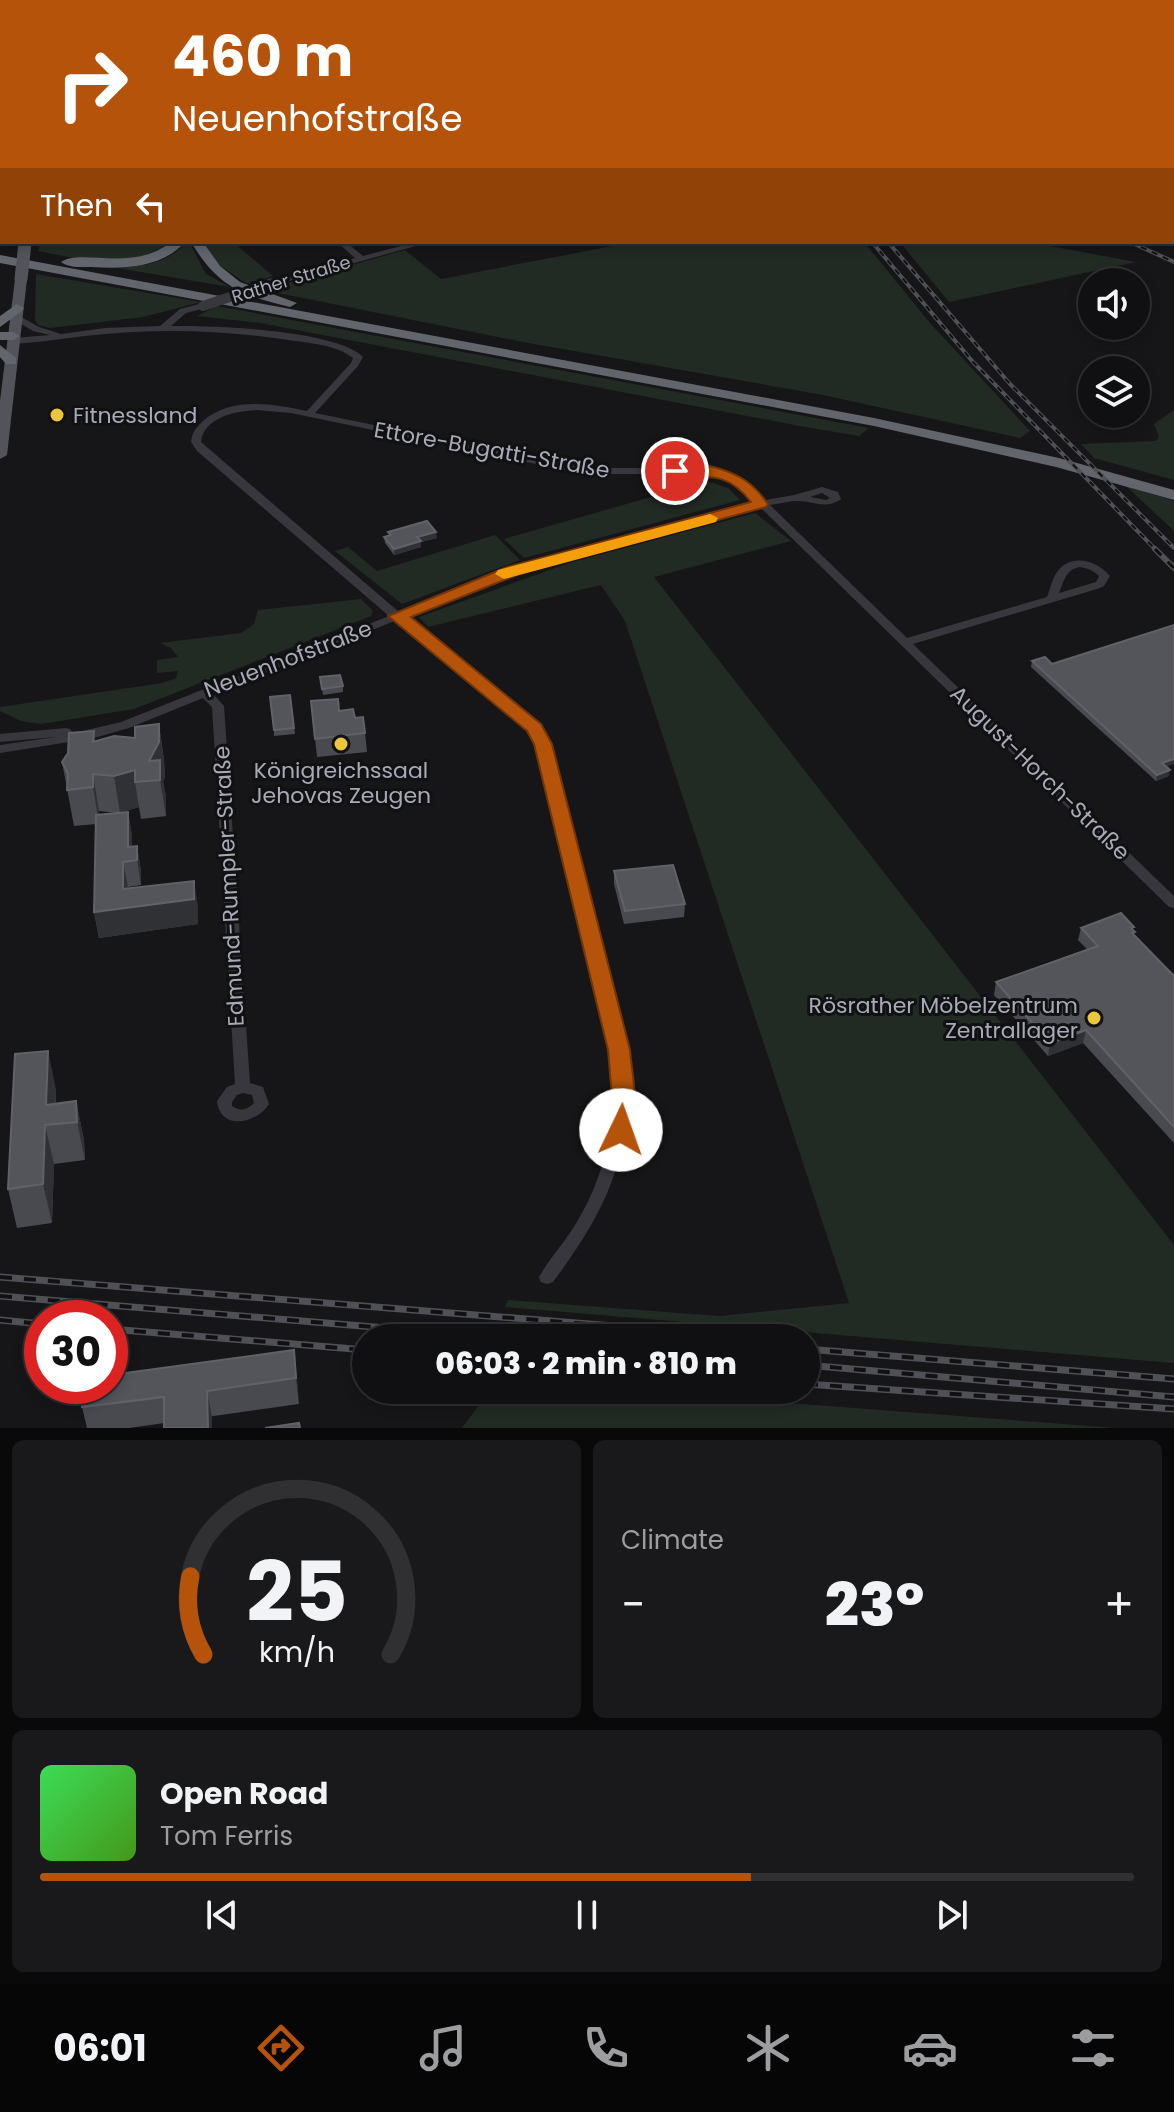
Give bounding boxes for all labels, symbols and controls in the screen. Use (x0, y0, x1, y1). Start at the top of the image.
text: 460 m (172, 17, 353, 96)
icon: right (40, 32, 144, 136)
text: Neuenhofstraße (172, 93, 462, 144)
text: Then (40, 184, 113, 227)
icon: left (129, 184, 173, 228)
street label: Rather Straße (228, 249, 354, 309)
map controls (1078, 268, 1150, 428)
button: sound (1078, 268, 1150, 340)
button: layers (1078, 356, 1150, 428)
place label: Fitnessland (73, 400, 197, 431)
marker: Fitnessland (48, 406, 66, 424)
street label: Ettore-Bugatti-Straße (372, 414, 612, 486)
pin (641, 437, 709, 505)
icon: arrive (653, 449, 697, 493)
street label: Neuenhofstraße (200, 613, 376, 705)
street label: August-Horch-Straße (943, 679, 1137, 867)
marker: Königreichssaal Jehovas Zeugen (332, 735, 350, 753)
street label: Edmund-Rumpler-Straße (206, 745, 252, 1027)
place label: Königreichssaal Jehovas Zeugen (251, 755, 431, 811)
place label: Rösrather Möbelzentrum Zentrallager (809, 990, 1078, 1046)
marker: Rösrather Möbelzentrum Zentrallager (1085, 1009, 1103, 1027)
position arrow (579, 1088, 663, 1172)
speed limit sign: 30 (24, 1300, 128, 1404)
text: 06:03 · 2 min · 810 m (435, 1342, 737, 1385)
text: Climate (621, 1522, 724, 1558)
text: 25 (246, 1534, 347, 1650)
text: 23° (825, 1563, 924, 1647)
text: − (621, 1574, 645, 1635)
text: + (1104, 1574, 1134, 1635)
text: km/h (258, 1632, 335, 1672)
text: Open Road (160, 1772, 328, 1815)
text: Tom Ferris (160, 1818, 293, 1854)
icon: previous (200, 1893, 244, 1937)
icon: pause (565, 1893, 609, 1937)
icon: next (930, 1893, 974, 1937)
icon: directions (253, 2020, 309, 2076)
icon: music (415, 2020, 471, 2076)
icon: phone (578, 2020, 634, 2076)
icon: climate (740, 2020, 796, 2076)
icon: car (902, 2020, 958, 2076)
icon: filters (1065, 2020, 1121, 2076)
text: 06:01 (53, 2023, 147, 2074)

